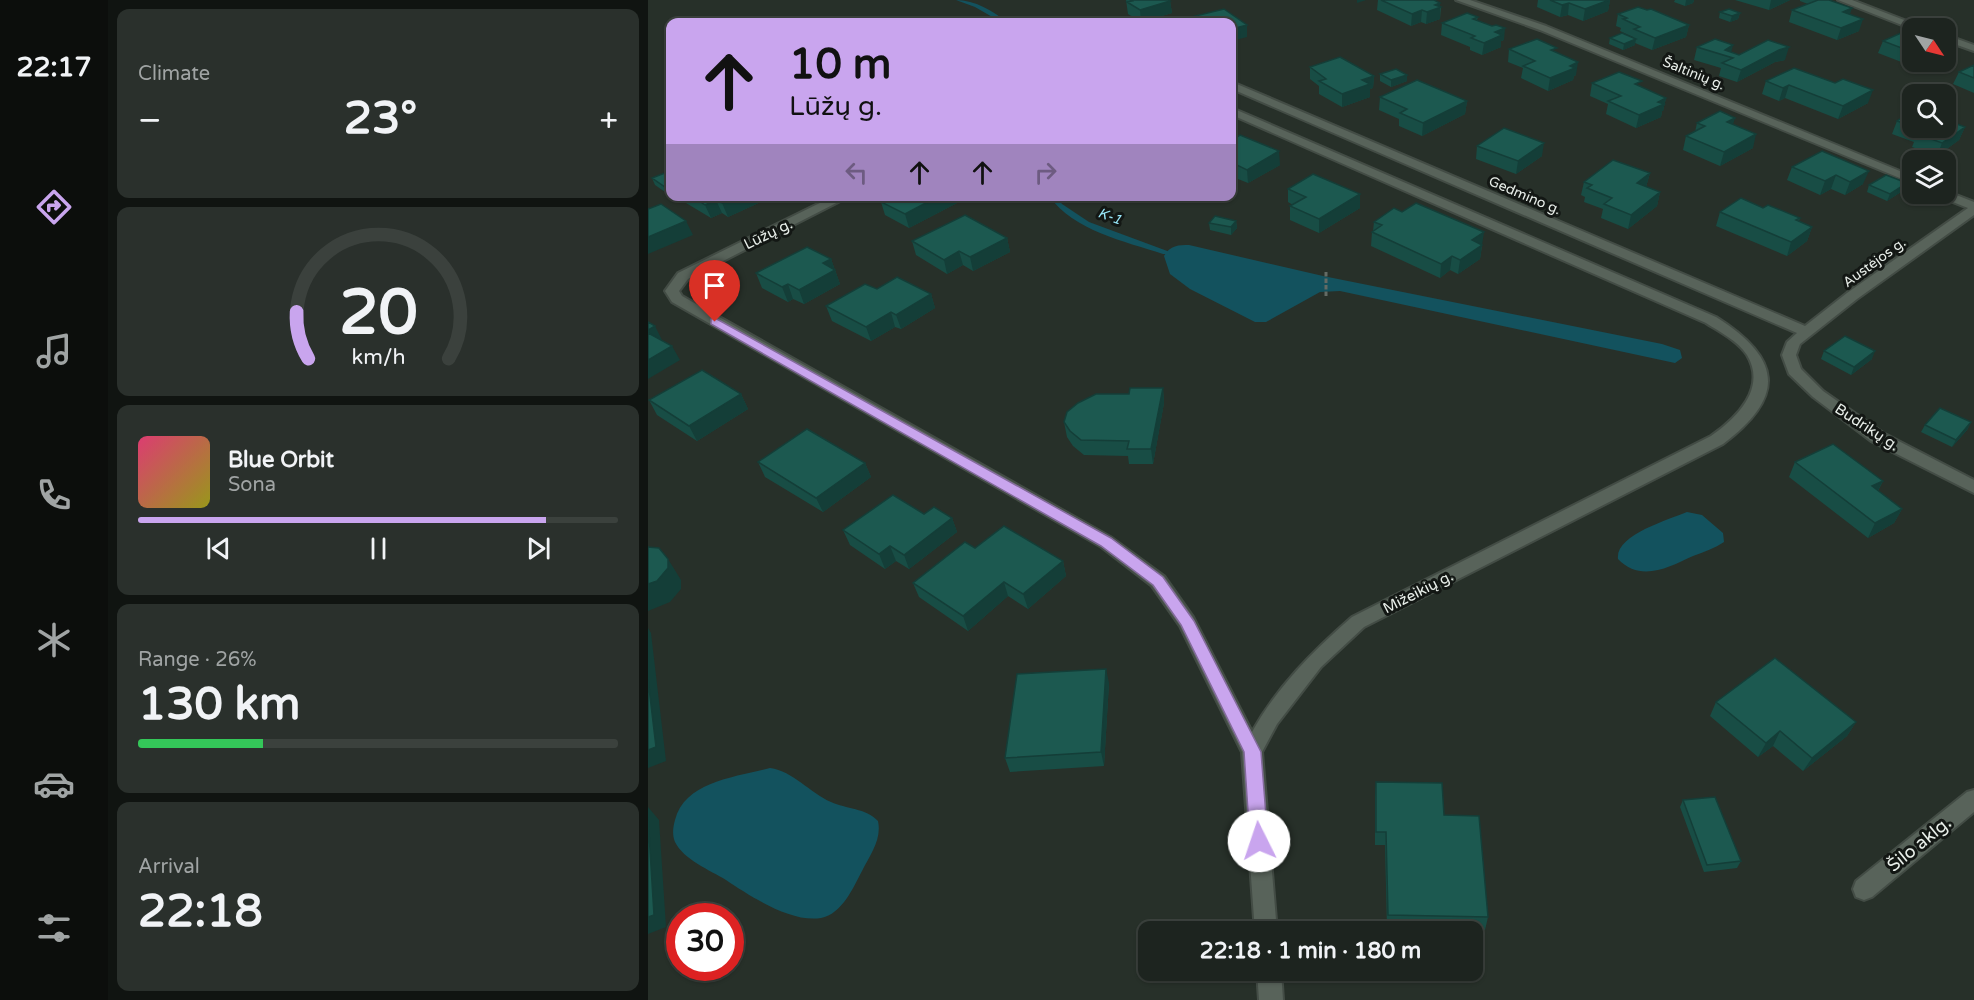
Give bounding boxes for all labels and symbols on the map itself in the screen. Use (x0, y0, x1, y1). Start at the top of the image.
north arrow (1902, 18, 1956, 72)
street label: Šaltinių g. (1660, 53, 1727, 94)
street label: Gedmino g. (1486, 173, 1564, 218)
water label: K-1 (1096, 204, 1124, 229)
street label: Lūžų g. (741, 215, 795, 253)
street label: Austėjos g. (1840, 234, 1909, 291)
pin (689, 260, 740, 322)
street label: Budrikų g. (1832, 400, 1902, 454)
street label: Mižeikių g. (1380, 567, 1456, 617)
position arrow (1227, 809, 1291, 873)
street label: Šilo aklg. (1883, 812, 1955, 876)
speed limit sign: 30 (666, 903, 744, 981)

